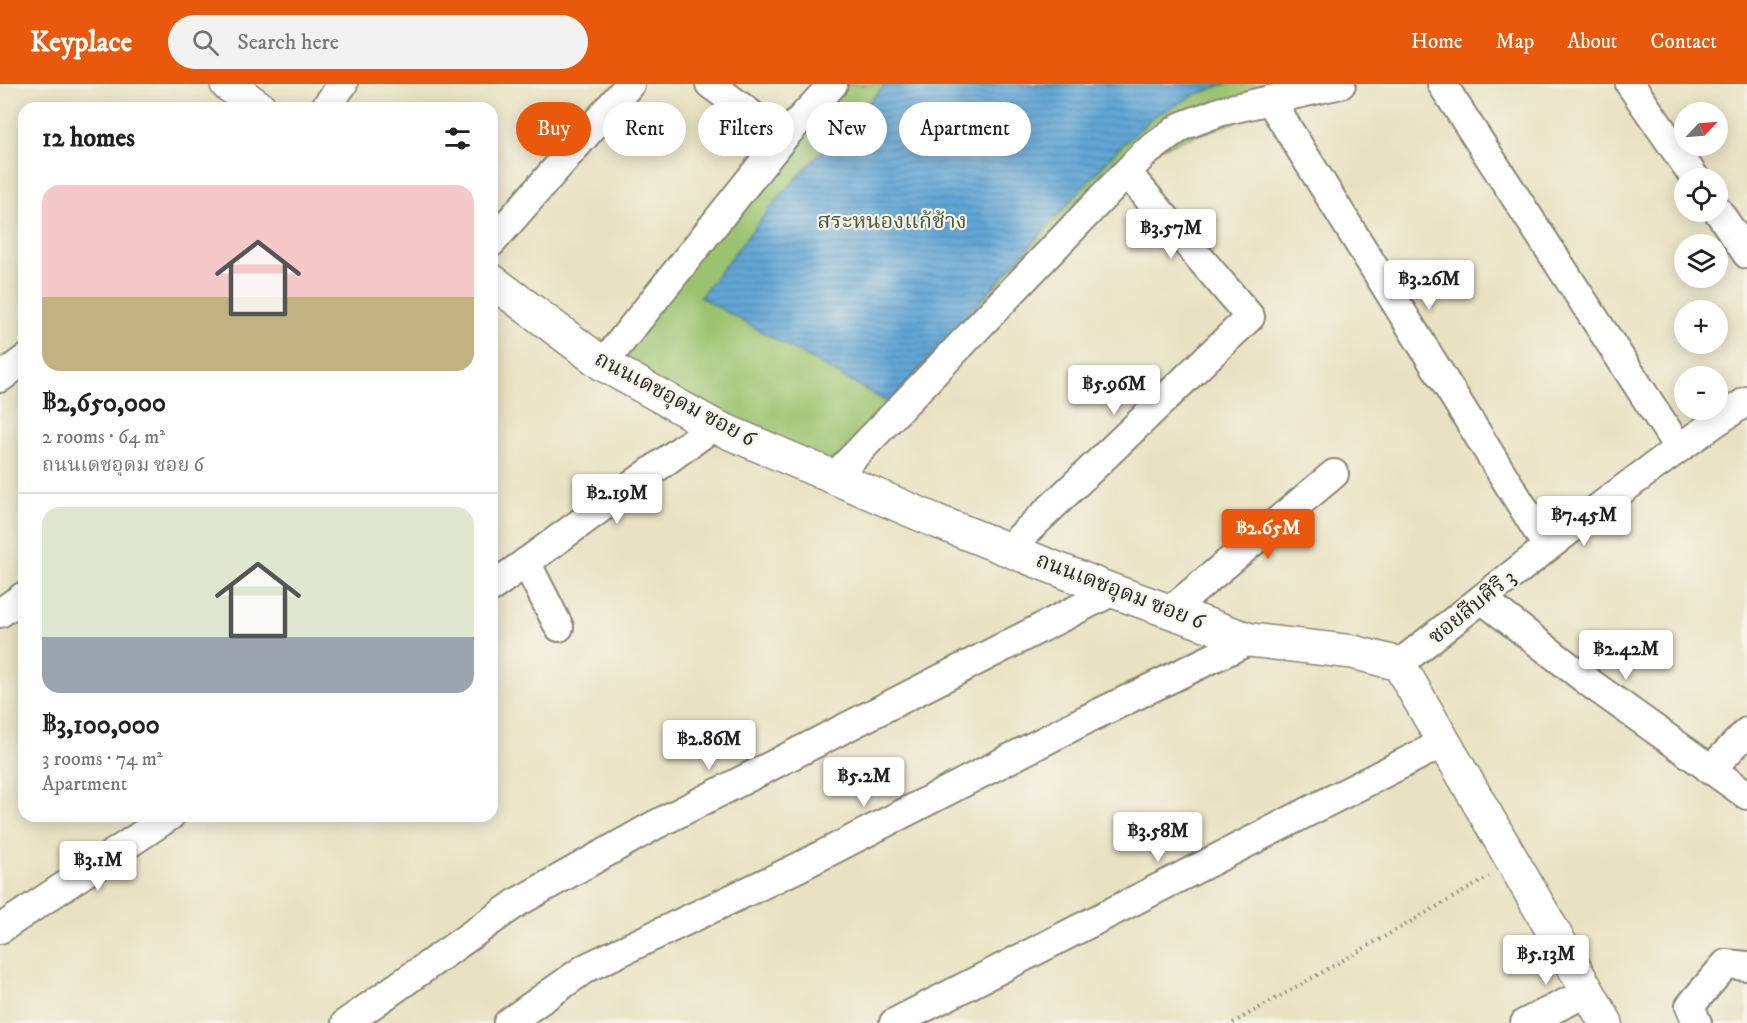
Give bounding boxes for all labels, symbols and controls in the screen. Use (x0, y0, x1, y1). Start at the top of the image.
search box (168, 15, 588, 69)
text: Keyplace (30, 25, 132, 60)
icon: search (189, 26, 222, 59)
text: Search here (237, 29, 339, 56)
text: Home (1411, 29, 1463, 55)
text: Map (1496, 29, 1534, 55)
text: About (1567, 29, 1618, 55)
text: Contact (1651, 29, 1717, 55)
chip: Buy (516, 102, 591, 156)
chip: Rent (603, 102, 686, 156)
chip: Filters (698, 102, 794, 156)
chip: New (806, 102, 887, 156)
chip: Apartment (899, 102, 1031, 156)
north arrow (1674, 102, 1728, 156)
map controls (1674, 102, 1728, 420)
text: 12 homes (42, 122, 135, 155)
icon: filters (441, 122, 474, 155)
button: locate (1674, 168, 1728, 222)
park label: สระหนองแก้ช้าง (817, 208, 967, 235)
pin: ฿3.57M (1122, 209, 1220, 260)
text: ฿3.57M (1140, 216, 1202, 241)
icon: home (204, 224, 312, 332)
button: layers (1674, 234, 1728, 288)
pin: ฿3.26M (1380, 260, 1478, 311)
text: ฿3.26M (1398, 267, 1460, 292)
button: + (1674, 300, 1728, 354)
street label: ถนนเดชอุดม ซอย 6 (590, 345, 761, 453)
pin: ฿5.96M (1065, 365, 1163, 416)
button: − (1674, 366, 1728, 420)
text: ฿5.96M (1082, 372, 1146, 397)
text: ฿2,650,000 (42, 387, 166, 420)
text: 2 rooms · 64 m² (42, 425, 165, 450)
text: ถนนเดชอุดม ซอย 6 (42, 453, 204, 478)
pin: ฿2.19M (568, 474, 666, 525)
text: ฿2.19M (586, 481, 648, 506)
pin: ฿7.45M (1535, 496, 1633, 547)
text: ฿7.45M (1551, 503, 1617, 528)
pin: ฿2.65M (1219, 509, 1317, 560)
text: ฿2.65M (1236, 516, 1300, 541)
icon: home (204, 546, 312, 654)
street label: ถนนเดชอุดม ซอย 6 (1032, 546, 1209, 636)
street label: ซอยสืบศิริ 3 (1423, 564, 1521, 650)
pin: ฿2.42M (1577, 630, 1675, 681)
text: ฿2.42M (1593, 637, 1659, 662)
text: ฿3,100,000 (42, 709, 160, 742)
pin: ฿2.86M (660, 720, 758, 771)
text: ฿2.86M (677, 727, 741, 752)
text: 3 rooms · 74 m² (42, 747, 163, 772)
pin: ฿5.2M (822, 757, 906, 808)
text: ฿5.2M (837, 764, 891, 789)
text: Apartment (42, 772, 127, 797)
pin: ฿3.58M (1109, 812, 1207, 863)
text: ฿3.58M (1127, 819, 1189, 844)
pin: ฿3.1M (56, 841, 140, 892)
text: ฿3.1M (73, 848, 123, 873)
pin: ฿5.13M (1497, 935, 1595, 986)
text: ฿5.13M (1517, 942, 1575, 967)

